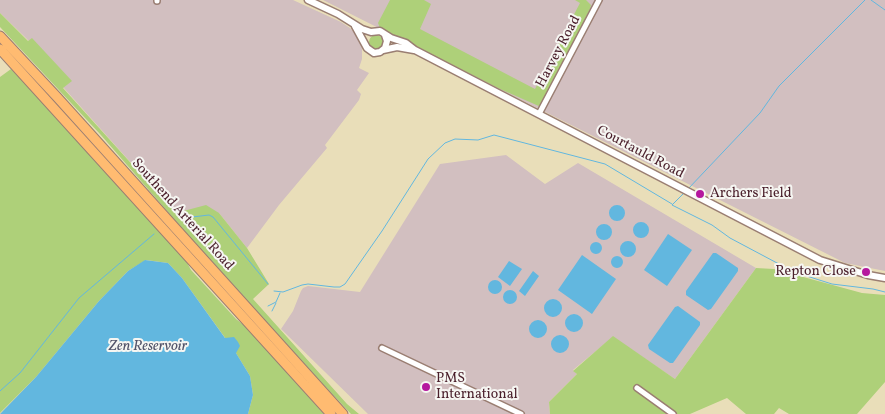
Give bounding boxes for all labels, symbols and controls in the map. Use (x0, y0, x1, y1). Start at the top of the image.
street label: Harvey Road (533, 13, 585, 91)
street label: Courtauld Road (593, 123, 687, 183)
street label: Southend Arterial Road (127, 156, 237, 274)
place label: Archers Field (710, 186, 792, 202)
marker: Archers Field (694, 188, 706, 200)
place label: Repton Close (775, 264, 856, 280)
marker: Repton Close (860, 266, 872, 278)
water label: Zen Reservoir (109, 338, 187, 356)
place label: PMS International (436, 371, 518, 404)
marker: PMS International (420, 381, 432, 393)

